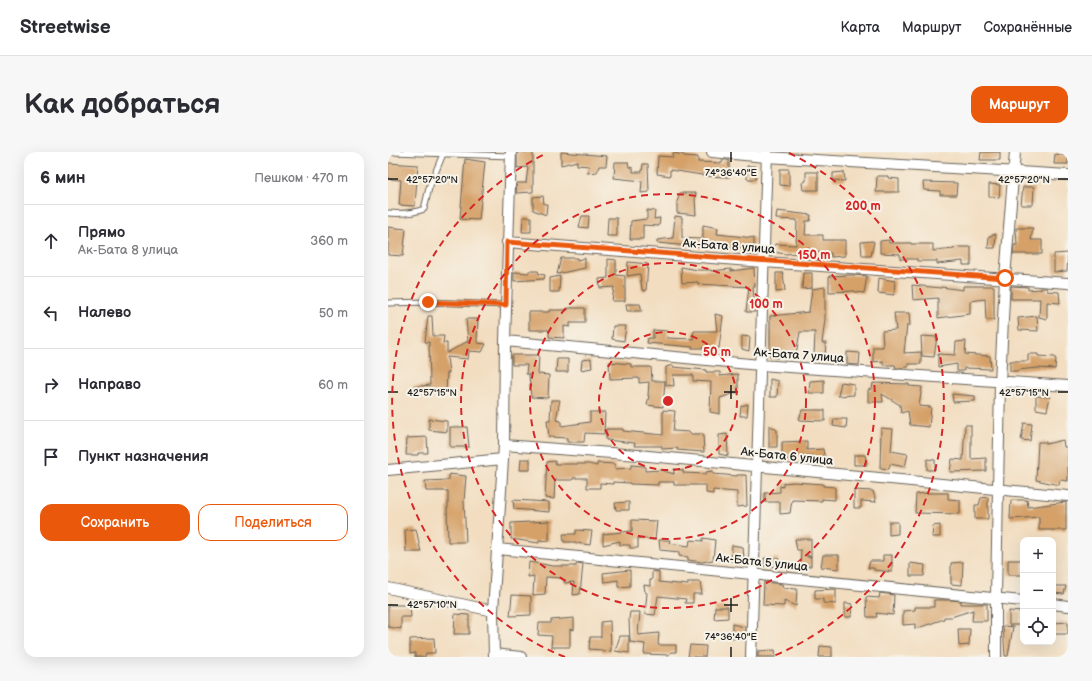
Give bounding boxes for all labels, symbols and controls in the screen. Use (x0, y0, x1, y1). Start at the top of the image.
text: Streetwise (20, 16, 111, 39)
text: Карта (841, 19, 880, 36)
text: Маршрут (902, 19, 962, 36)
text: Сохранённые (984, 19, 1072, 36)
button: Маршрут (971, 86, 1068, 123)
text: Как добраться (24, 88, 221, 121)
text: 74°36'40"E (705, 167, 757, 179)
text: 6 мин (40, 168, 86, 188)
text: Пешком · 470 m (254, 170, 348, 186)
text: 42°57'20"N (406, 174, 458, 186)
text: 42°57'20"N (998, 174, 1050, 186)
text: 200 m (845, 199, 881, 214)
text: Прямо (78, 223, 125, 242)
icon: ahead (40, 230, 62, 252)
text: 360 m (310, 233, 348, 249)
street label: Ак-Бата 8 улица (681, 236, 776, 257)
text: Ак-Бата 8 улица (78, 242, 178, 258)
text: 150 m (798, 248, 830, 263)
route start (996, 269, 1014, 287)
route end (419, 293, 437, 311)
text: 100 m (749, 297, 783, 312)
icon: left (40, 302, 62, 324)
text: Налево (78, 303, 131, 322)
text: 50 m (319, 305, 348, 321)
text: 50 m (703, 345, 731, 360)
street label: Ак-Бата 7 улица (752, 345, 845, 366)
icon: right (40, 374, 62, 396)
text: Направо (78, 375, 141, 394)
text: 60 m (318, 377, 348, 393)
text: 42°57'15"N (407, 387, 457, 399)
text: 42°57'15"N (999, 387, 1049, 399)
centre of rings (661, 394, 675, 408)
street label: Ак-Бата 6 улица (739, 444, 834, 469)
icon: arrive (40, 446, 62, 468)
text: Пункт назначения (78, 447, 209, 466)
button: Сохранить (40, 504, 190, 541)
button: Поделиться (198, 504, 348, 541)
map controls (1020, 537, 1056, 645)
button: + (1020, 537, 1056, 573)
street label: Ак-Бата 5 улица (714, 550, 809, 575)
button: − (1020, 573, 1056, 609)
text: 42°57'10"N (407, 599, 457, 611)
button: locate (1020, 609, 1056, 645)
text: 74°36'40"E (705, 631, 757, 643)

